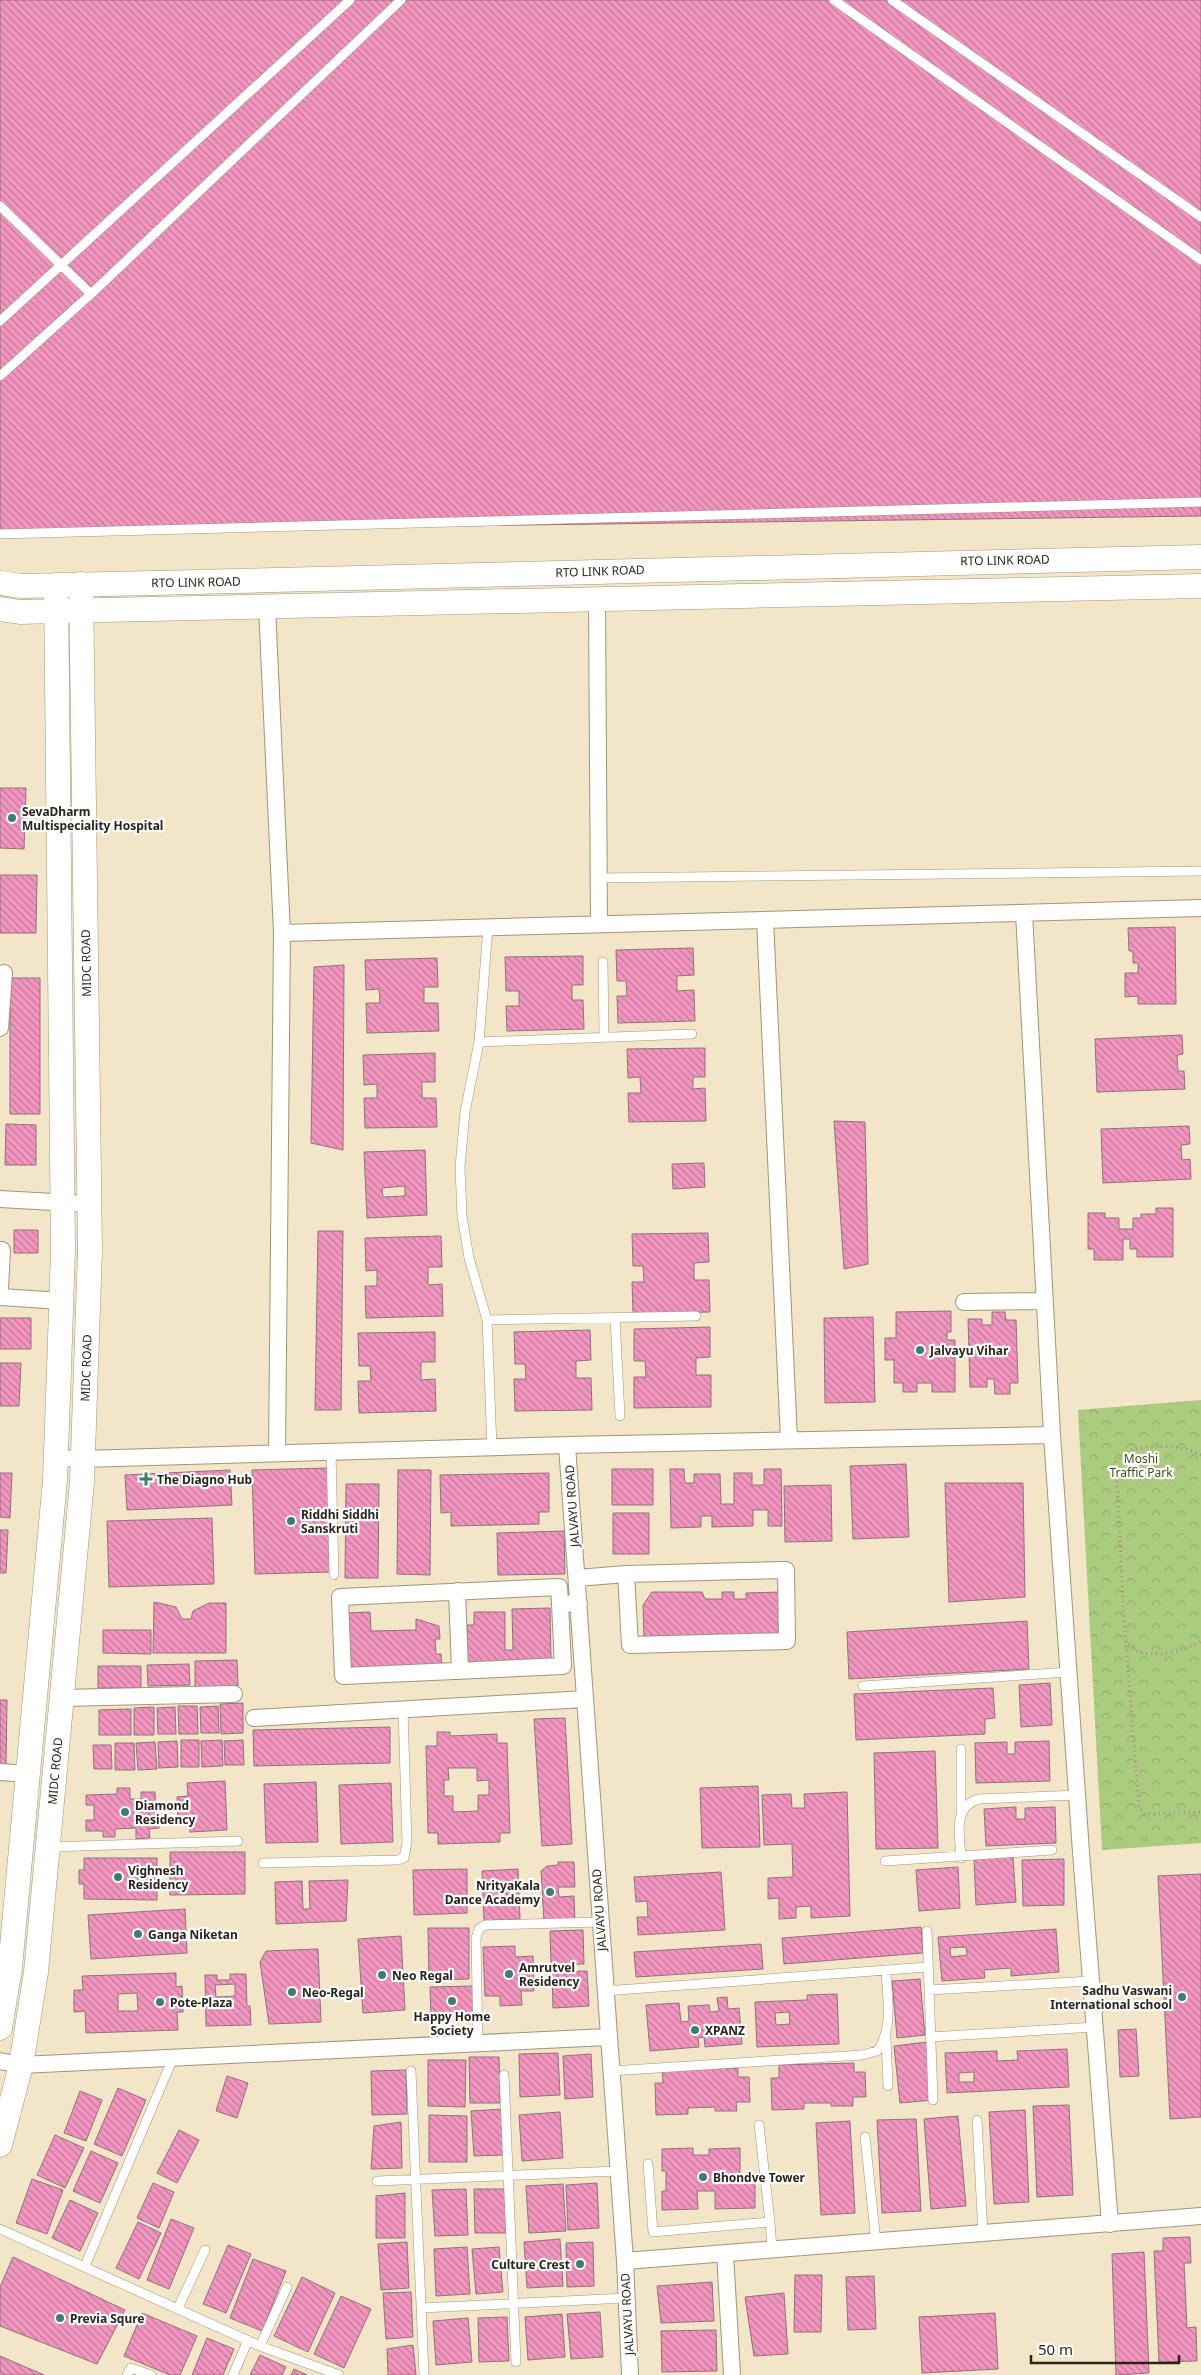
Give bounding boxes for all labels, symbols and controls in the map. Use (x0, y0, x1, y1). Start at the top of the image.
street label: RTO LINK ROAD (960, 551, 1050, 569)
street label: RTO LINK ROAD (555, 561, 645, 581)
street label: RTO LINK ROAD (151, 573, 241, 591)
place label: SevaDharm Multispeciality Hospital (22, 803, 163, 834)
marker: SevaDharm Multispeciality Hospital (6, 812, 18, 824)
street label: MIDC ROAD (77, 929, 95, 997)
street label: MIDC ROAD (76, 1334, 96, 1402)
place label: Jalvayu Vihar (929, 1342, 1009, 1359)
marker: Jalvayu Vihar (914, 1344, 926, 1356)
park label: Moshi Traffic Park (1109, 1450, 1173, 1481)
street label: JALVAYU ROAD (561, 1464, 583, 1549)
place label: The Diagno Hub (157, 1471, 253, 1488)
marker: The Diagno Hub (139, 1472, 153, 1486)
place label: Riddhi Siddhi Sanskruti (301, 1506, 379, 1537)
marker: Riddhi Siddhi Sanskruti (285, 1515, 297, 1527)
street label: MIDC ROAD (44, 1736, 66, 1805)
place label: Diamond Residency (135, 1797, 195, 1828)
marker: Diamond Residency (119, 1806, 131, 1818)
place label: Vighnesh Residency (128, 1862, 188, 1893)
street label: JALVAYU ROAD (588, 1868, 610, 1953)
marker: Vighnesh Residency (112, 1871, 124, 1883)
place label: NrityaKala Dance Academy (445, 1877, 540, 1908)
marker: NrityaKala Dance Academy (544, 1886, 556, 1898)
place label: Ganga Niketan (148, 1926, 238, 1943)
marker: Ganga Niketan (132, 1928, 144, 1940)
place label: Amrutvel Residency (519, 1959, 579, 1990)
place label: Neo Regal (392, 1967, 453, 1984)
marker: Amrutvel Residency (503, 1968, 515, 1980)
marker: Neo Regal (376, 1969, 388, 1981)
place label: Sadhu Vaswani International school (1050, 1982, 1172, 2013)
place label: Neo-Regal (302, 1984, 364, 2001)
marker: Neo-Regal (286, 1986, 298, 1998)
marker: Sadhu Vaswani International school (1176, 1991, 1188, 2003)
place label: Pote-Plaza (170, 1994, 233, 2011)
marker: Happy Home Society (446, 1995, 458, 2007)
marker: Pote-Plaza (154, 1996, 166, 2008)
place label: Happy Home Society (414, 2008, 490, 2039)
place label: XPANZ (705, 2022, 745, 2039)
marker: XPANZ (689, 2024, 701, 2036)
place label: Bhondve Tower (713, 2169, 806, 2186)
marker: Bhondve Tower (697, 2171, 709, 2183)
place label: Culture Crest (491, 2256, 570, 2273)
marker: Culture Crest (574, 2258, 586, 2270)
street label: JALVAYU ROAD (616, 2272, 638, 2357)
place label: Previa Squre (70, 2310, 145, 2327)
marker: Previa Squre (54, 2312, 66, 2324)
scale bar (1031, 2332, 1178, 2364)
text: 50 m (1038, 2339, 1073, 2359)

